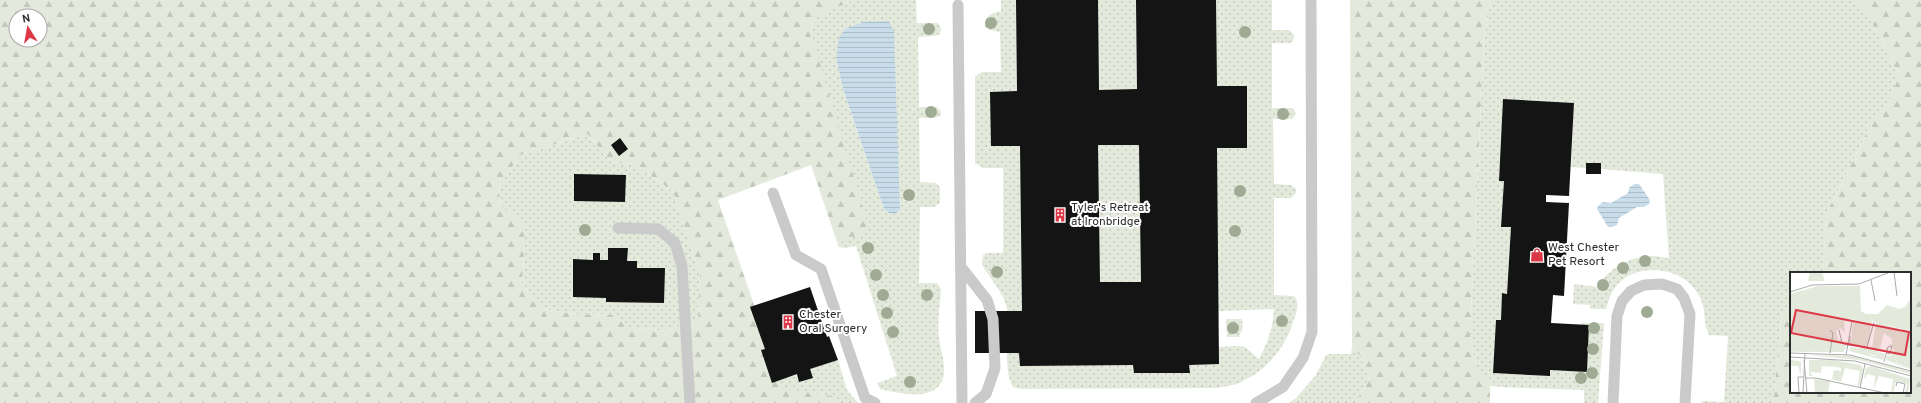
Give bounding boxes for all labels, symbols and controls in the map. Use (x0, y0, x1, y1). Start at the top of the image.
north arrow (8, 8, 48, 48)
text: N (21, 12, 31, 27)
place label: Tyler's Retreat at Ironbridge (1071, 200, 1149, 230)
building icon: Tyler's Retreat at Ironbridge (1052, 207, 1068, 223)
place label: West Chester Pet Resort (1548, 240, 1620, 270)
shop icon: West Chester Pet Resort (1529, 247, 1545, 263)
inset map (1790, 272, 1911, 393)
place label: Chester Oral Surgery (799, 307, 867, 337)
building icon: Chester Oral Surgery (780, 314, 796, 330)

